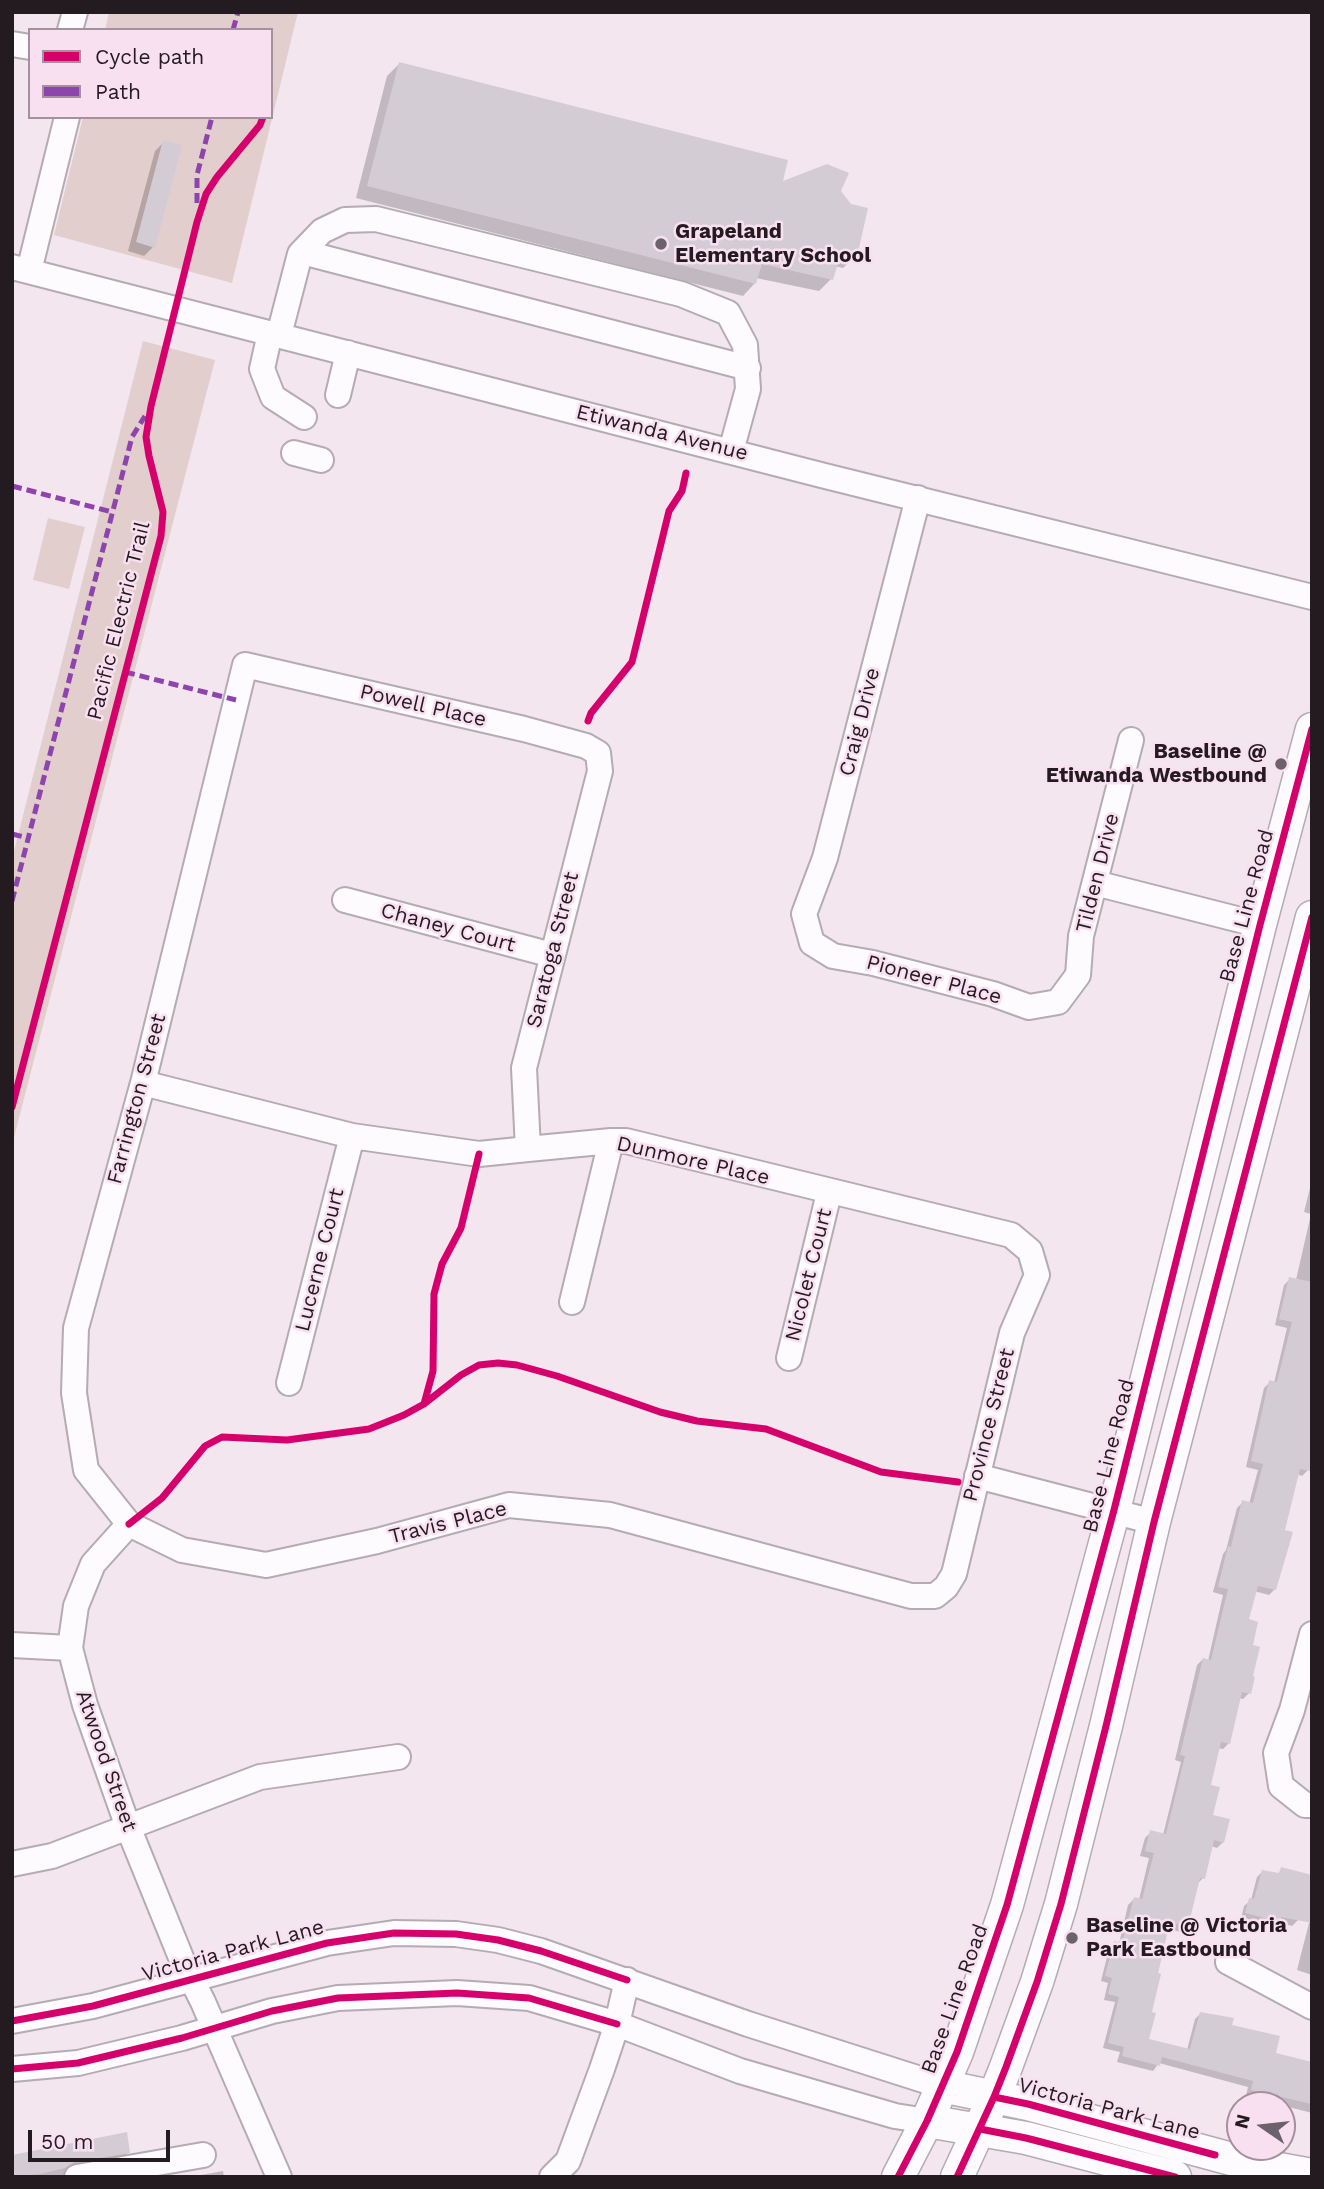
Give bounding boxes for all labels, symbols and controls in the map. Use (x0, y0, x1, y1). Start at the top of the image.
legend (28, 28, 273, 119)
text: Cycle path (95, 44, 204, 69)
text: Path (95, 79, 141, 104)
place label: Grapeland Elementary School (675, 219, 871, 269)
marker: Grapeland Elementary School (653, 236, 669, 252)
street label: Etiwanda Avenue (574, 399, 750, 467)
street label: Pacific Electric Trail (82, 519, 156, 723)
street label: Craig Drive (834, 665, 886, 779)
street label: Powell Place (357, 679, 489, 733)
place label: Baseline @ Etiwanda Westbound (1046, 739, 1267, 789)
marker: Baseline @ Etiwanda Westbound (1273, 756, 1289, 772)
street label: Tilden Drive (1071, 811, 1125, 935)
street label: Base Line Road (1214, 827, 1280, 985)
street label: Saratoga Street (521, 869, 585, 1031)
street label: Chaney Court (378, 898, 518, 958)
street label: Pioneer Place (864, 950, 1004, 1010)
street label: Farrington Street (102, 1011, 172, 1187)
street label: Dunmore Place (614, 1131, 772, 1191)
street label: Lucerne Court (290, 1186, 350, 1334)
street label: Nicolet Court (780, 1206, 838, 1344)
street label: Province Street (958, 1346, 1020, 1504)
street label: Base Line Road (1078, 1376, 1140, 1536)
street label: Travis Place (386, 1496, 510, 1550)
street label: Atwood Street (70, 1687, 142, 1835)
place label: Baseline @ Victoria Park Eastbound (1086, 1913, 1287, 1963)
street label: Victoria Park Lane (139, 1915, 327, 1987)
street label: Base Line Road (916, 1921, 994, 2077)
marker: Baseline @ Victoria Park Eastbound (1064, 1930, 1080, 1946)
street label: Victoria Park Lane (1015, 2073, 1203, 2145)
north arrow (1226, 2091, 1296, 2161)
text: N (1229, 2112, 1255, 2131)
scale bar (32, 2116, 173, 2160)
text: 50 m (41, 2129, 93, 2154)

